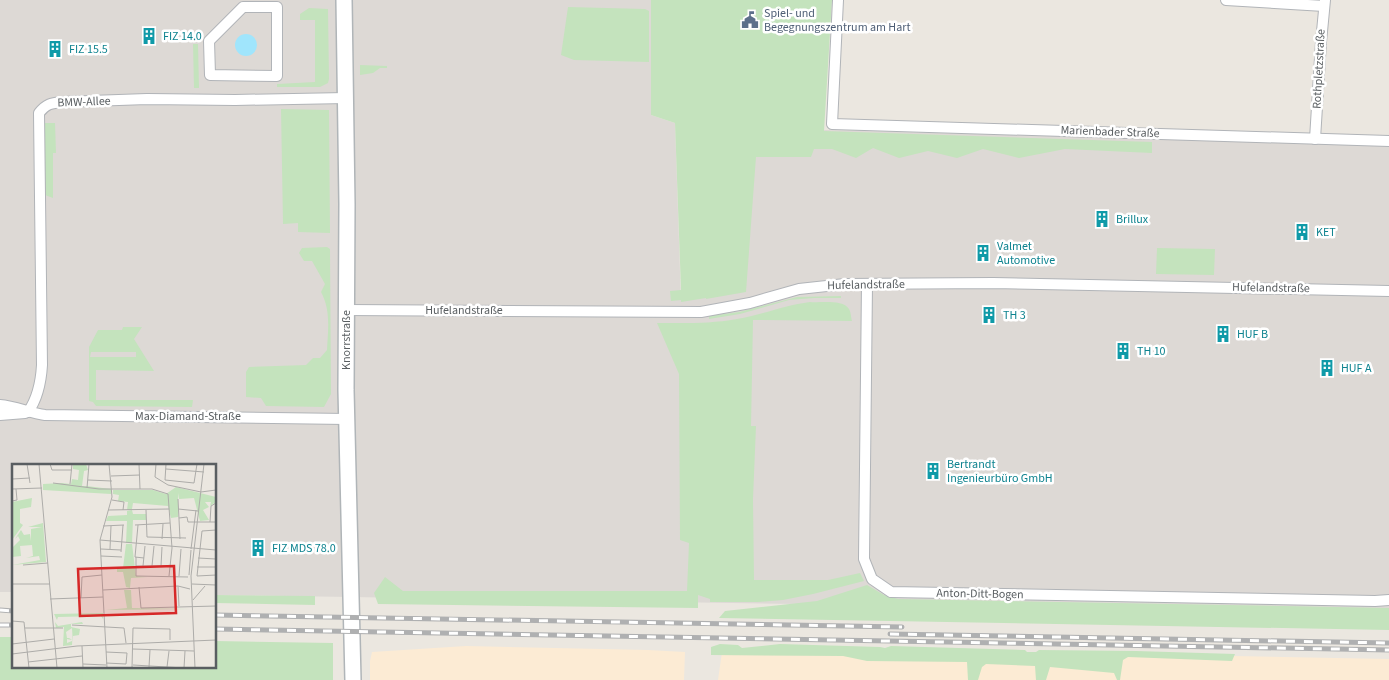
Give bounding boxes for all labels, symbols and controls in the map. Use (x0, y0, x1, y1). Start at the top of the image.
place label: Spiel- und Begegnungszentrum am Hart (764, 5, 910, 36)
public building icon: Spiel- und Begegnungszentrum am Hart (740, 10, 760, 30)
building icon: FIZ 14.0 (139, 26, 159, 46)
place label: FIZ 14.0 (163, 28, 202, 45)
street label: Rothpletzstraße (1308, 29, 1330, 109)
building icon: FIZ 15.5 (45, 39, 65, 59)
place label: FIZ 15.5 (69, 41, 108, 58)
street label: BMW-Allee (57, 93, 111, 111)
street label: Marienbader Straße (1060, 122, 1160, 142)
building icon: Brillux (1092, 209, 1112, 229)
place label: Brillux (1116, 211, 1149, 228)
building icon: KET (1292, 222, 1312, 242)
place label: KET (1316, 224, 1336, 241)
place label: Valmet Automotive (997, 238, 1055, 269)
building icon: Valmet Automotive (973, 243, 993, 263)
street label: Hufelandstraße (827, 276, 905, 294)
street label: Hufelandstraße (1232, 279, 1310, 297)
street label: Hufelandstraße (425, 302, 503, 319)
building icon: TH 3 (979, 305, 999, 325)
place label: TH 3 (1003, 307, 1026, 324)
street label: Knorrstraße (338, 310, 355, 370)
building icon: HUF B (1213, 324, 1233, 344)
place label: HUF B (1237, 326, 1268, 343)
building icon: TH 10 (1113, 341, 1133, 361)
place label: TH 10 (1137, 343, 1166, 360)
building icon: HUF A (1317, 358, 1337, 378)
place label: HUF A (1341, 360, 1372, 377)
street label: Max-Diamand-Straße (135, 408, 241, 425)
place label: Bertrandt Ingenieurbüro GmbH (947, 456, 1053, 487)
building icon: Bertrandt Ingenieurbüro GmbH (923, 461, 943, 481)
inset map (12, 464, 216, 668)
building icon: FIZ MDS 78.0 (248, 538, 268, 558)
place label: FIZ MDS 78.0 (272, 540, 336, 557)
street label: Anton-Ditt-Bogen (936, 585, 1024, 603)

